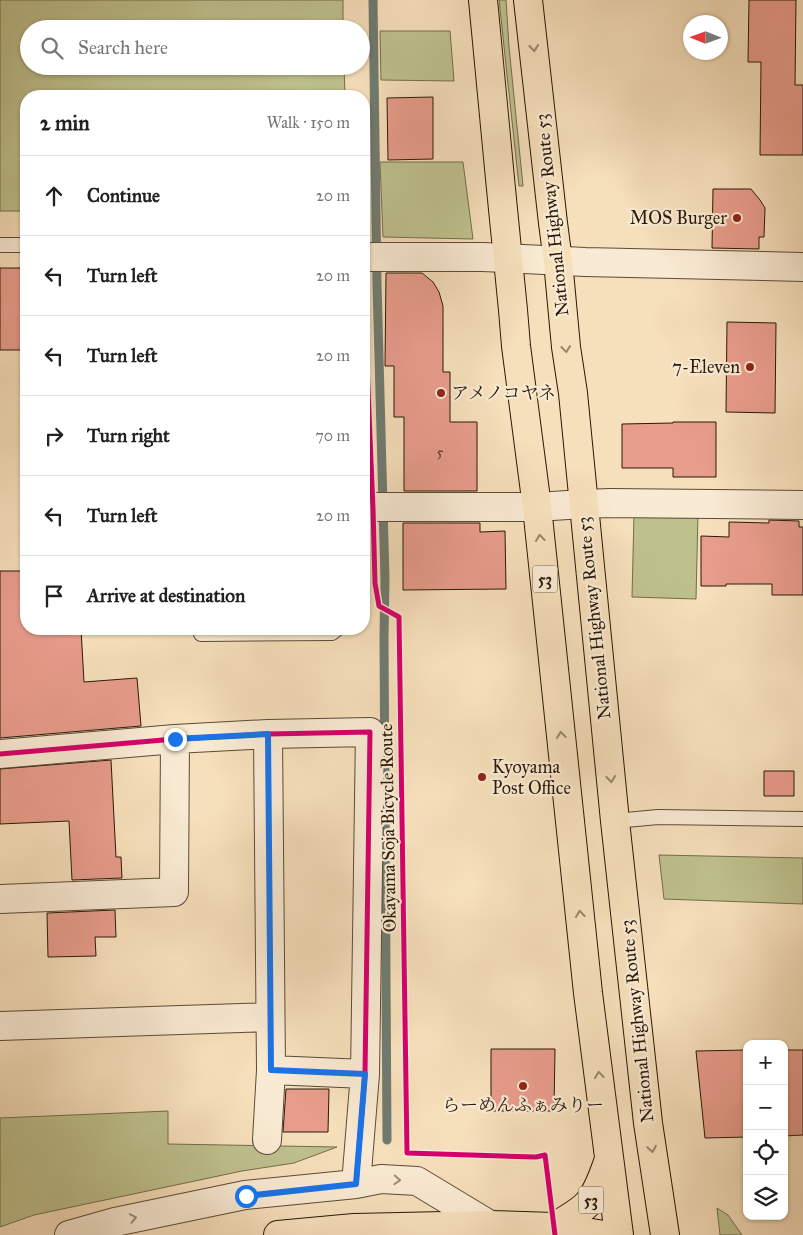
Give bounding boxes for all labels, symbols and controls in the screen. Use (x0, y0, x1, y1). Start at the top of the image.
north arrow (683, 15, 728, 60)
search box (20, 20, 370, 75)
icon: search (38, 34, 66, 62)
text: Search here (78, 36, 168, 59)
one-way arrow (528, 45, 539, 53)
text: 2 min (40, 110, 90, 136)
street label: National Highway Route 53 (530, 112, 575, 317)
text: Walk · 150 m (267, 113, 350, 132)
icon: ahead (40, 182, 68, 210)
text: Continue (87, 184, 160, 207)
text: 20 m (316, 186, 350, 205)
place label: MOS Burger (630, 207, 727, 230)
marker: MOS Burger (731, 212, 743, 224)
icon: left (40, 262, 68, 290)
text: Turn left (87, 264, 157, 287)
text: 20 m (316, 266, 350, 285)
icon: left (40, 342, 68, 370)
text: Turn left (87, 344, 157, 367)
one-way arrow (561, 345, 571, 353)
text: 20 m (316, 346, 350, 365)
place label: 7-Eleven (672, 356, 740, 378)
marker: 7-Eleven (744, 361, 756, 373)
place label: アメノコヤネ (451, 382, 556, 404)
marker: アメノコヤネ (435, 387, 447, 399)
icon: right (40, 422, 68, 450)
text: Turn right (87, 424, 170, 447)
text: 70 m (315, 426, 350, 445)
house number: 5 (437, 443, 444, 461)
icon: left (40, 502, 68, 530)
text: Turn left (87, 504, 157, 527)
text: 20 m (316, 506, 350, 525)
street label: National Highway Route 53 (572, 515, 617, 720)
one-way arrow (535, 534, 546, 542)
road number: 53 (532, 566, 558, 592)
icon: arrive (40, 582, 68, 610)
text: Arrive at destination (87, 584, 245, 607)
street label: Okayama Soja Bicycle Route (375, 723, 401, 933)
route end (164, 728, 187, 751)
one-way arrow (556, 731, 567, 739)
place label: Kyoyama Post Office (492, 756, 571, 799)
marker: Kyoyama Post Office (476, 771, 488, 783)
one-way arrow (605, 775, 616, 783)
one-way arrow (575, 910, 586, 918)
street label: National Highway Route 53 (615, 918, 660, 1123)
map controls (743, 1040, 788, 1220)
button: + (743, 1040, 788, 1085)
one-way arrow (594, 1071, 605, 1079)
marker: らーめんふぁみりー (517, 1080, 529, 1092)
button: − (743, 1085, 788, 1130)
place label: らーめんふぁみりー (442, 1094, 604, 1116)
button: locate (743, 1130, 788, 1175)
one-way arrow (646, 1144, 656, 1153)
one-way arrow (393, 1175, 401, 1186)
button: layers (743, 1175, 788, 1220)
route start (235, 1185, 258, 1208)
road number: 53 (578, 1186, 604, 1214)
one-way arrow (129, 1213, 137, 1224)

